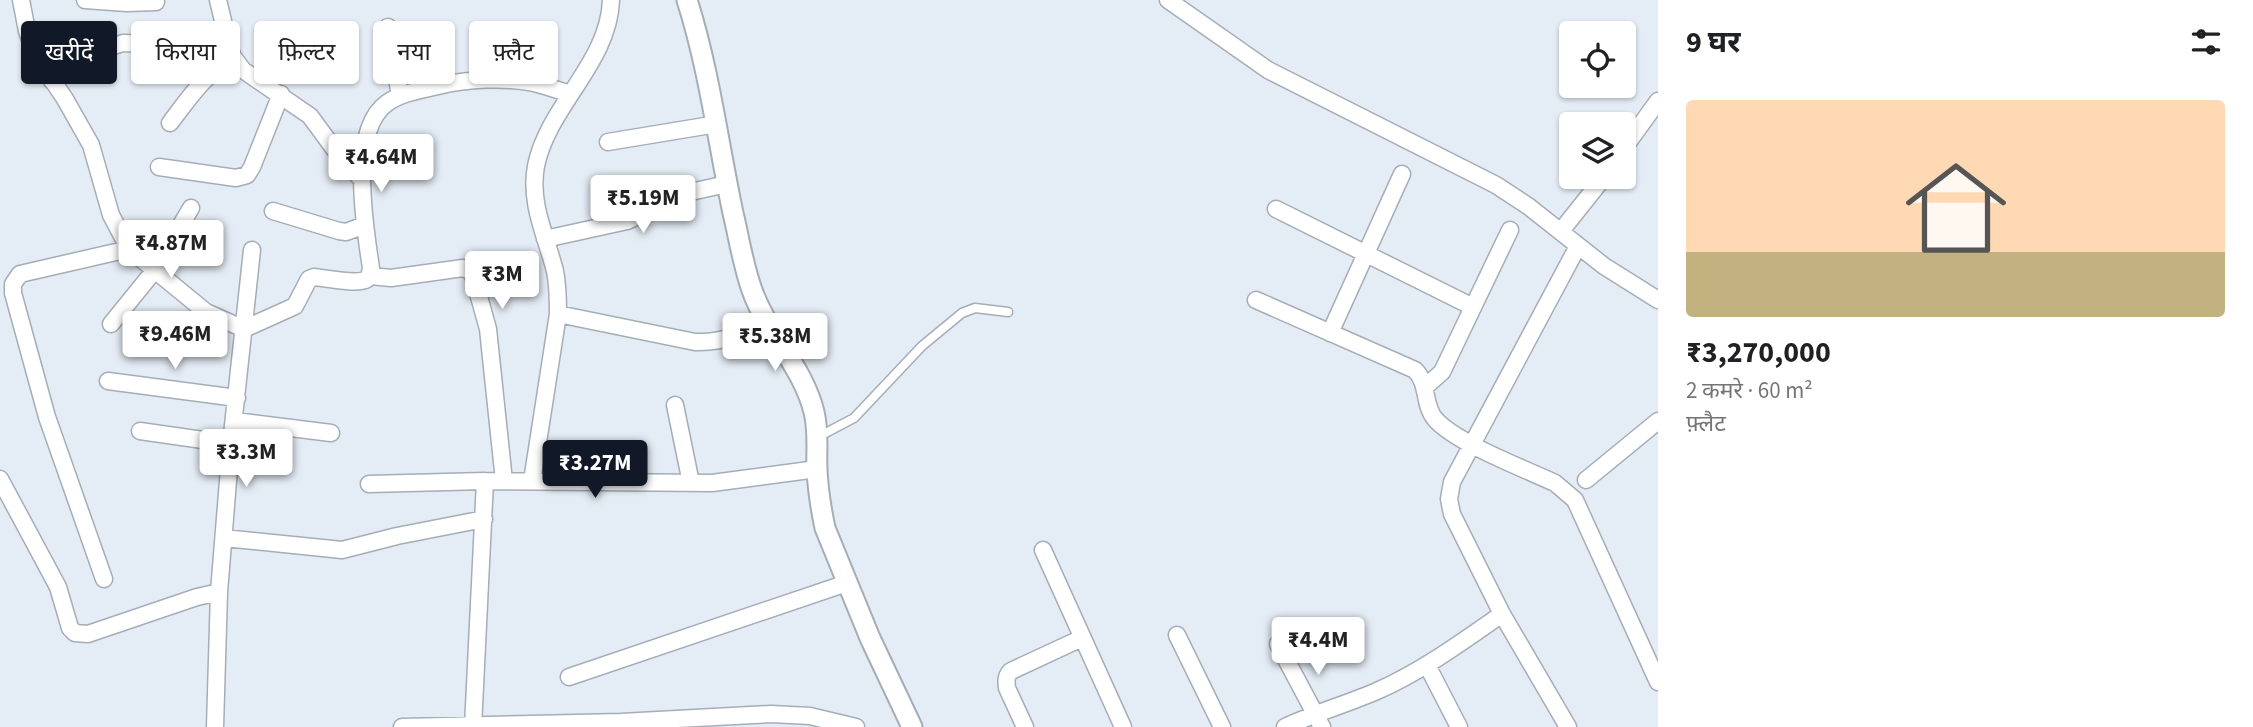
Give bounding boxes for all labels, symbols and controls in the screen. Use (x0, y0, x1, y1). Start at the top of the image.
chip: खरीदें (21, 21, 117, 84)
chip: किराया (131, 21, 240, 84)
chip: फ़िल्टर (254, 21, 359, 84)
chip: नया (373, 21, 455, 84)
chip: फ़्लैट (469, 21, 558, 84)
map controls (1559, 21, 1636, 189)
button: locate (1559, 21, 1636, 98)
text: 9 घर (1686, 21, 1741, 64)
icon: filters (2187, 23, 2225, 61)
button: layers (1559, 112, 1636, 189)
pin: ₹4.64M (324, 134, 438, 194)
text: ₹4.64M (344, 140, 418, 173)
icon: home (1893, 145, 2019, 271)
pin: ₹5.19M (586, 176, 700, 235)
text: ₹5.19M (606, 181, 680, 214)
pin: ₹4.87M (114, 220, 228, 280)
text: ₹4.87M (134, 226, 208, 259)
pin: ₹3M (468, 252, 536, 311)
text: ₹3M (481, 257, 523, 290)
pin: ₹9.46M (118, 312, 232, 371)
pin: ₹5.38M (718, 314, 832, 373)
text: ₹9.46M (138, 317, 212, 350)
text: ₹5.38M (738, 319, 812, 352)
text: ₹3,270,000 (1686, 331, 1831, 374)
text: 2 कमरे · 60 m² (1686, 374, 1813, 407)
text: फ़्लैट (1686, 407, 1726, 440)
pin: ₹3.3M (197, 430, 295, 489)
text: ₹3.3M (216, 435, 276, 468)
pin: ₹3.27M (538, 440, 652, 500)
text: ₹3.27M (558, 446, 632, 479)
pin: ₹4.4M (1269, 618, 1367, 677)
text: ₹4.4M (1288, 623, 1348, 656)

